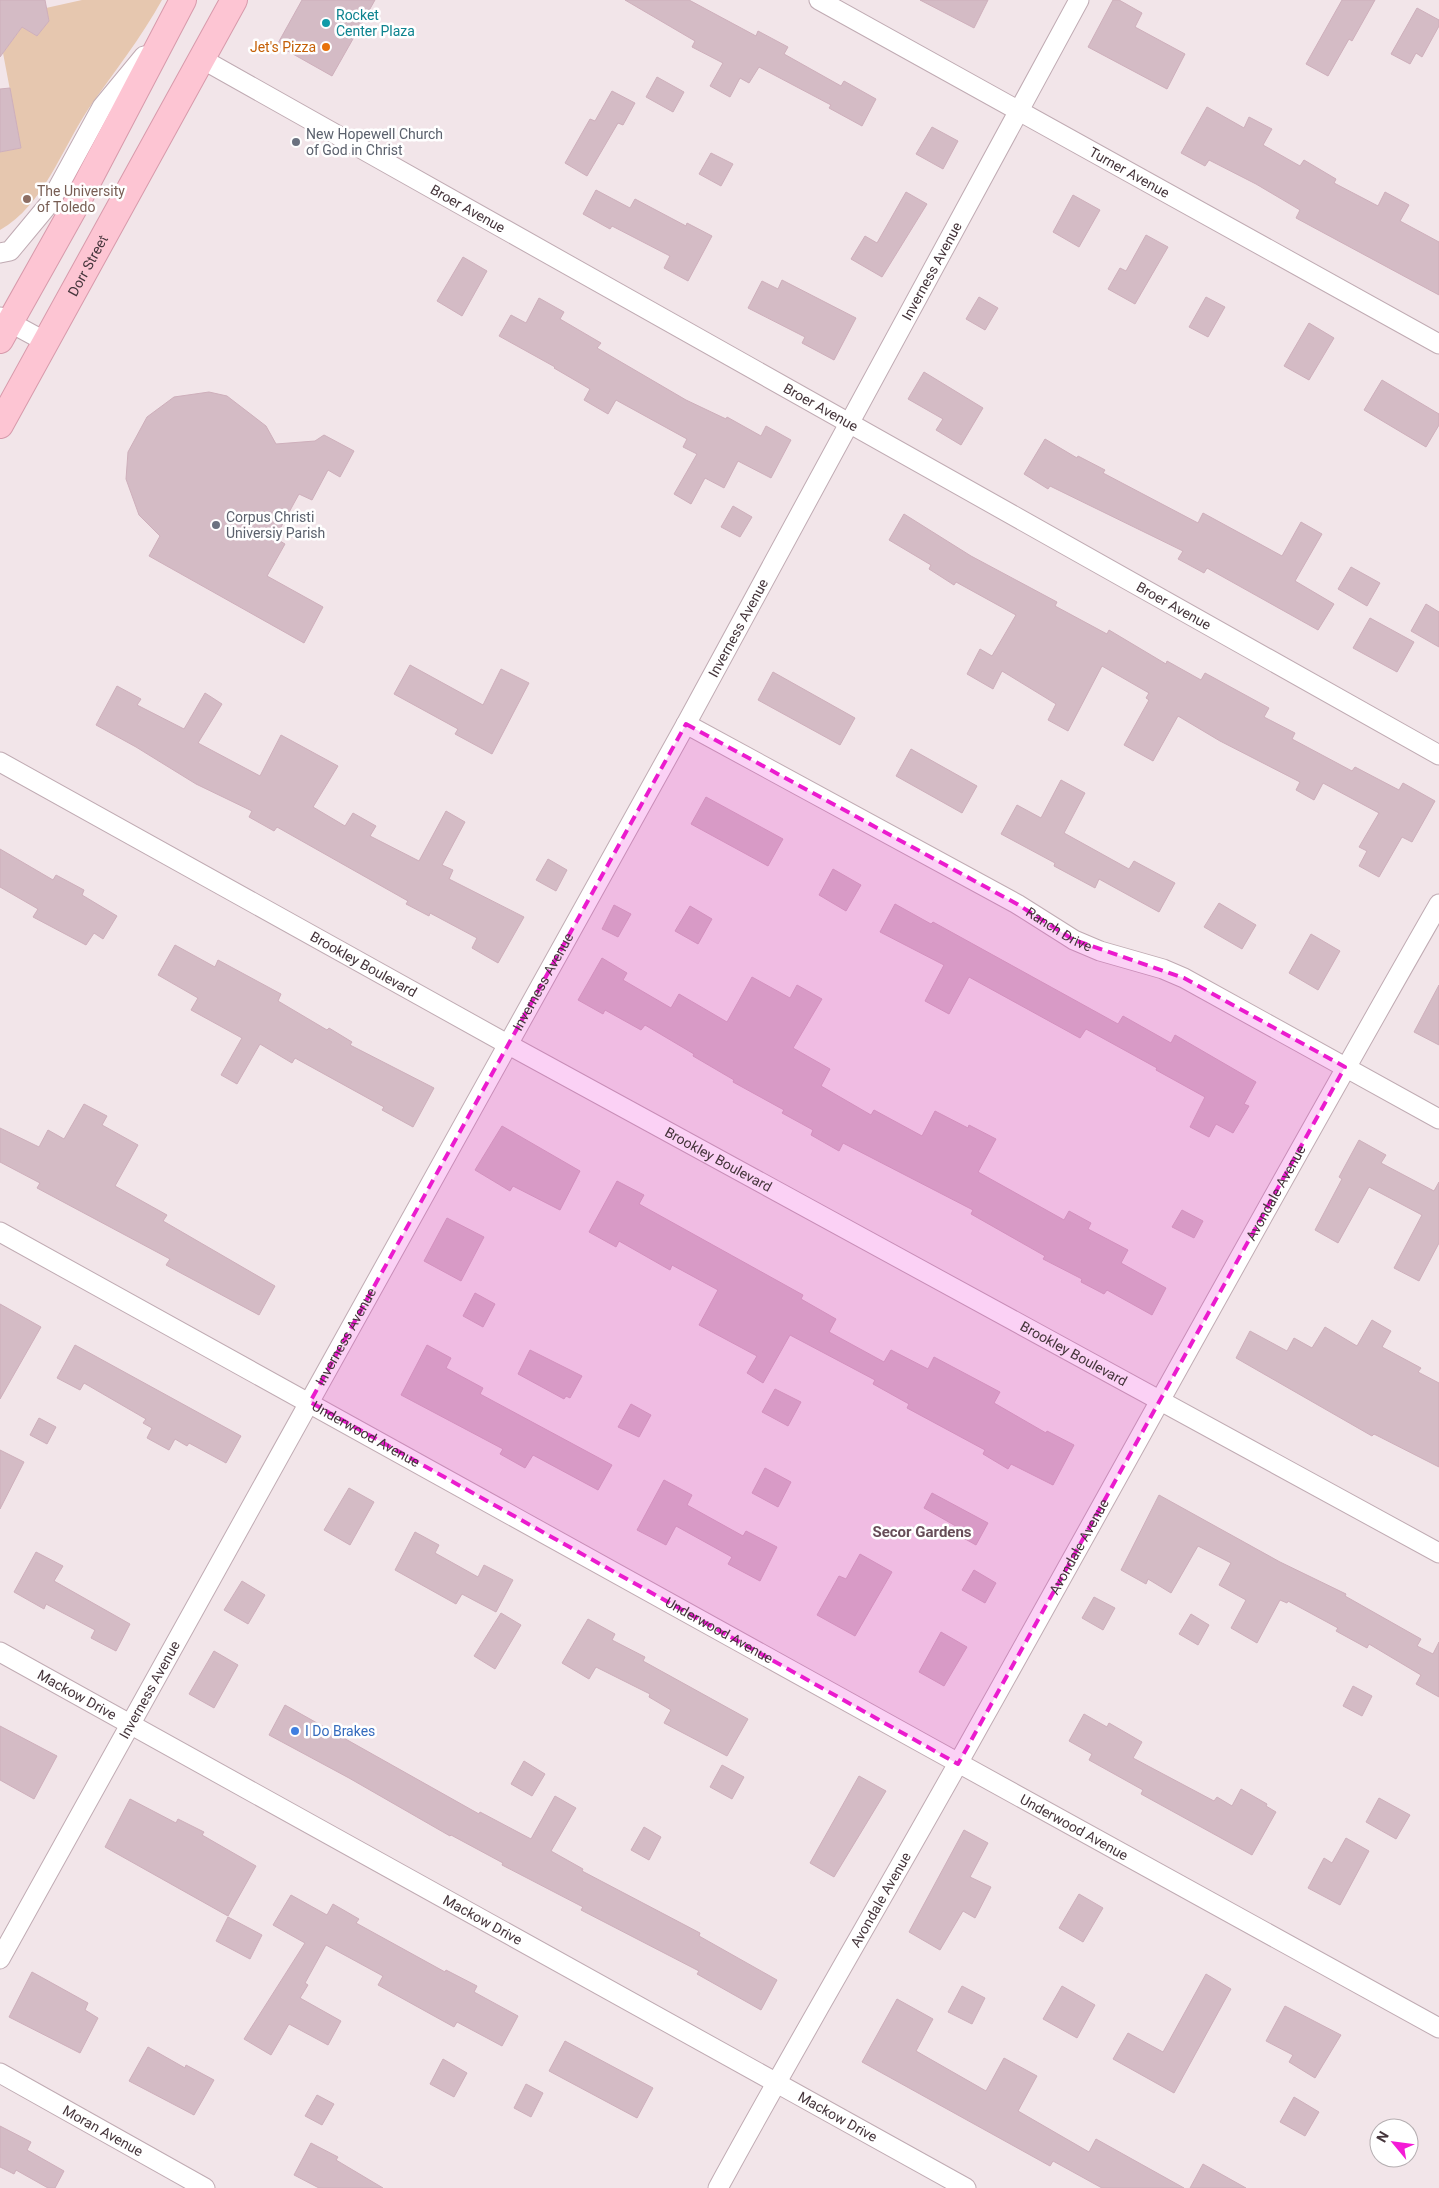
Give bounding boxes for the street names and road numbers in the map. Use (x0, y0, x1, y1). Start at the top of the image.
street label: Turner Avenue (1086, 144, 1172, 201)
street label: Broer Avenue (428, 181, 508, 236)
street label: Inverness Avenue (899, 219, 965, 323)
street label: Dorr Street (65, 232, 111, 299)
street label: Broer Avenue (781, 380, 861, 434)
street label: Inverness Avenue (705, 576, 771, 680)
street label: Broer Avenue (1134, 578, 1214, 633)
street label: Ranch Drive (1023, 904, 1094, 955)
street label: Brookley Boulevard (308, 928, 420, 1000)
street label: Inverness Avenue (509, 930, 576, 1033)
street label: Brookley Boulevard (662, 1124, 775, 1195)
street label: Avondale Avenue (1243, 1142, 1309, 1243)
street label: Inverness Avenue (312, 1285, 379, 1388)
street label: Brookley Boulevard (1018, 1318, 1130, 1389)
street label: Underwood Avenue (309, 1398, 423, 1470)
street label: Avondale Avenue (1046, 1496, 1112, 1597)
street label: Underwood Avenue (662, 1594, 776, 1666)
street label: Inverness Avenue (116, 1638, 183, 1741)
street label: Mackow Drive (35, 1666, 119, 1723)
street label: Underwood Avenue (1017, 1791, 1131, 1863)
street label: Avondale Avenue (847, 1849, 914, 1950)
street label: Mackow Drive (440, 1892, 525, 1948)
street label: Mackow Drive (795, 2089, 880, 2145)
street label: Moran Avenue (60, 2102, 146, 2160)

